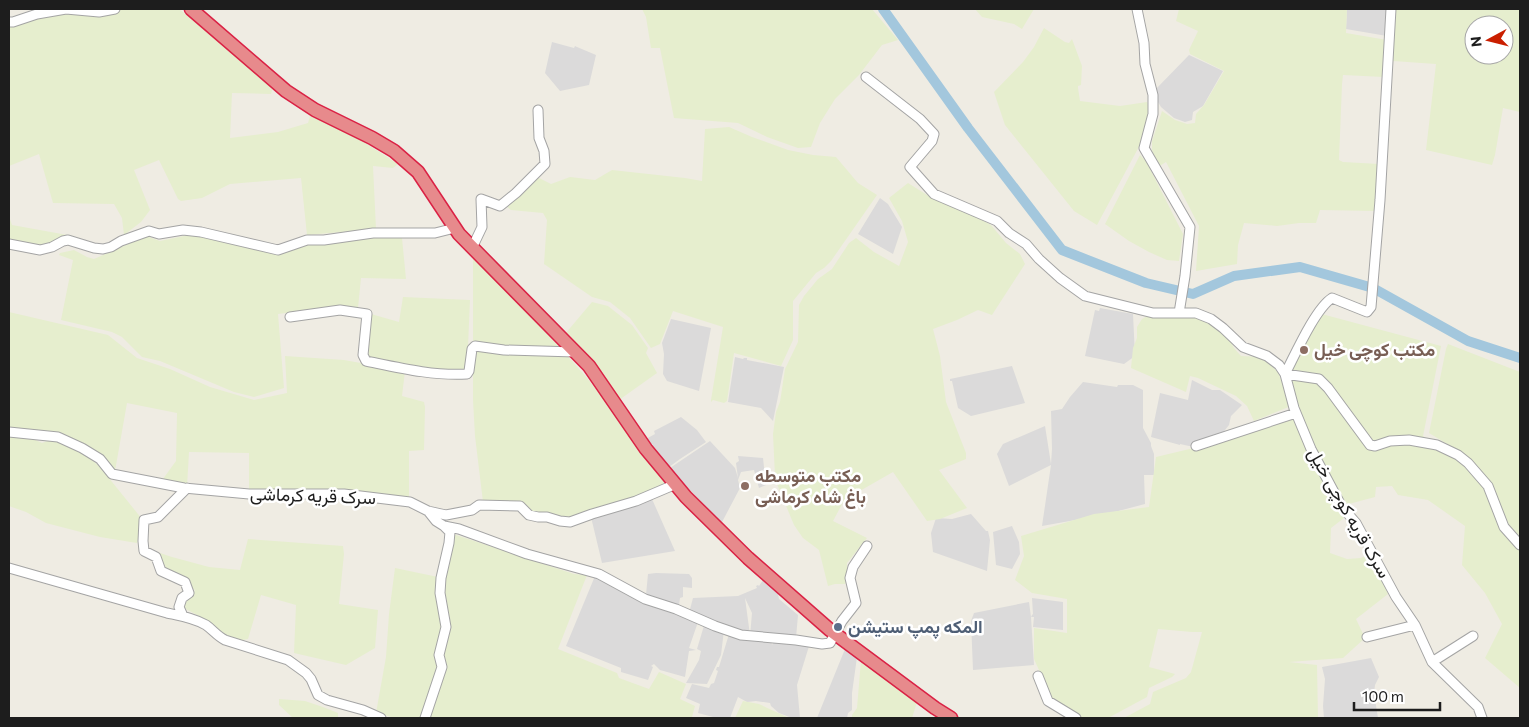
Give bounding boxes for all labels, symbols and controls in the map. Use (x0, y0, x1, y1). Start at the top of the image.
north arrow (1464, 15, 1514, 65)
text: N (1467, 35, 1485, 48)
place label: مکتب کوچی خیل (1314, 338, 1435, 362)
marker: مکتب کوچی خیل (1298, 344, 1310, 356)
street label: سرک قریه کوچی خیل (1302, 443, 1396, 583)
place label: مکتب متوسطه باغ شاه کرماشی (755, 464, 866, 509)
marker: مکتب متوسطه باغ شاه کرماشی (739, 480, 751, 492)
street label: سرک قریه کرماشی (250, 482, 376, 509)
place label: المکه پمپ ستیشن (848, 615, 983, 639)
marker: المکه پمپ ستیشن (832, 621, 844, 633)
scale bar (1354, 680, 1440, 712)
text: 100 m (1362, 687, 1404, 705)

